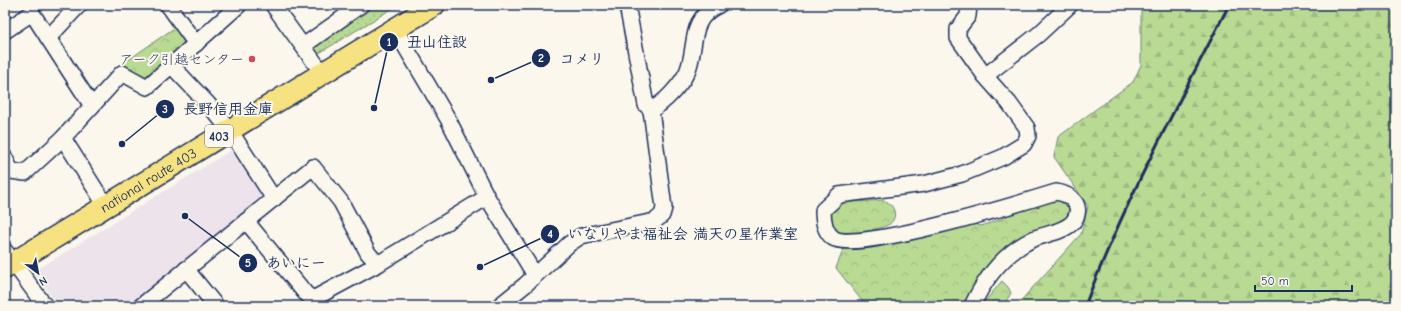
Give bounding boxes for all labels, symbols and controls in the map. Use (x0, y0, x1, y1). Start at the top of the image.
callout: 丑山住設 (379, 28, 475, 55)
text: 丑山住設 (407, 33, 467, 51)
text: 1 (387, 35, 392, 49)
callout: コメリ (531, 45, 612, 72)
text: コメリ (559, 50, 605, 68)
place label: アーク引越センター (119, 51, 244, 68)
text: 2 (538, 51, 544, 65)
marker: アーク引越センター (247, 54, 257, 64)
callout: 長野信用金庫 (155, 95, 281, 122)
text: 長野信用金庫 (183, 100, 273, 118)
text: 3 (162, 102, 168, 116)
road number: 403 (205, 125, 233, 147)
street label: national route 403 (97, 145, 200, 217)
callout: いなりやま福祉会 満天の星作業室 (540, 220, 806, 247)
text: いなりやま福祉会 満天の星作業室 (568, 225, 798, 243)
text: 4 (547, 227, 553, 241)
callout: あいにー (238, 249, 334, 276)
north arrow (18, 253, 58, 293)
text: あいにー (266, 254, 326, 272)
text: 5 (245, 256, 251, 270)
scale bar (1255, 267, 1352, 293)
text: N (37, 274, 50, 288)
text: 50 m (1261, 274, 1289, 288)

